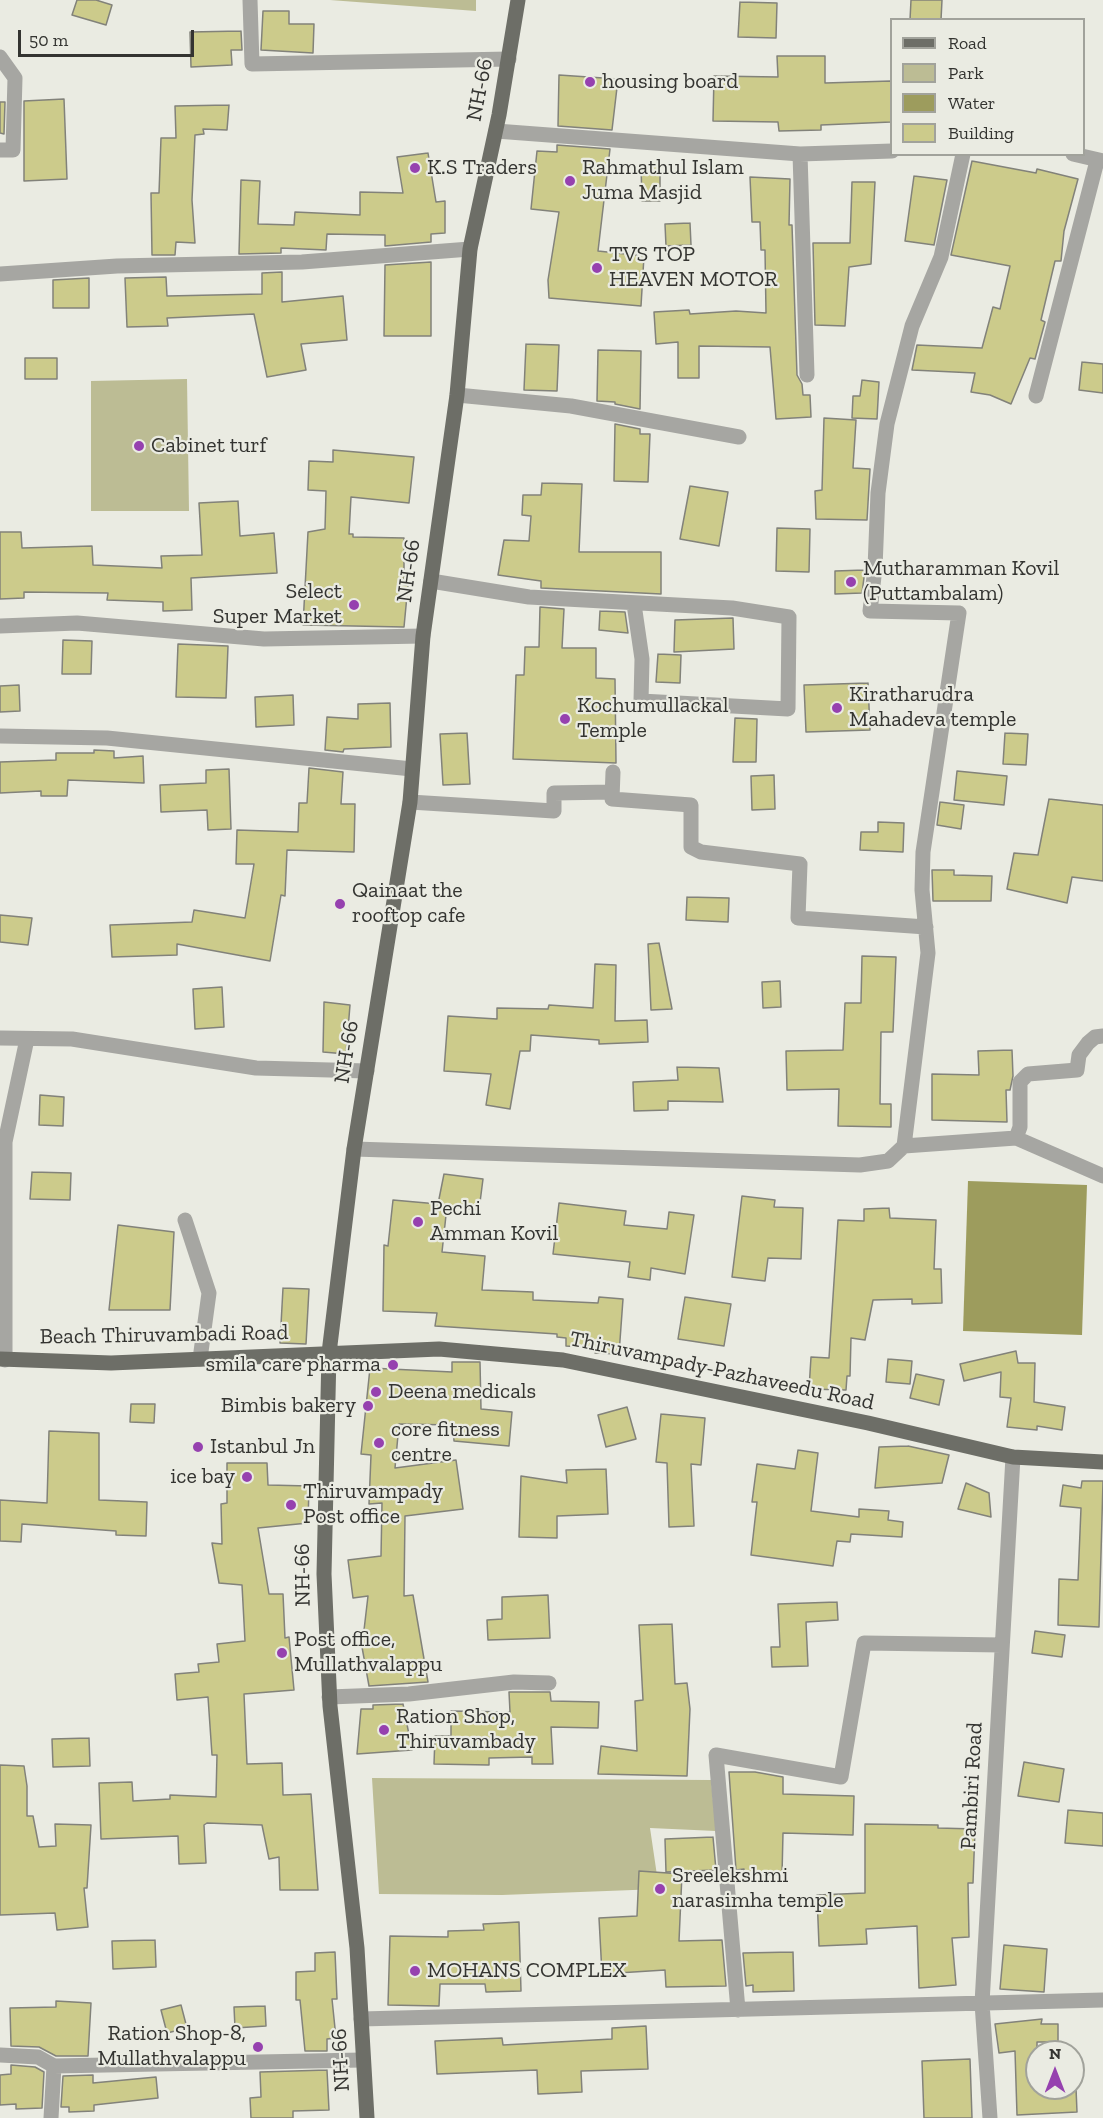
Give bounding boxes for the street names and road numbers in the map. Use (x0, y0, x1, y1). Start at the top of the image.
street label: NH-66 (461, 56, 499, 124)
street label: NH-66 (392, 538, 426, 604)
street label: NH-66 (329, 1019, 365, 1085)
street label: Beach Thiruvambadi Road (39, 1320, 289, 1350)
street label: Thiruvampady-Pazhaveedu Road (567, 1326, 877, 1416)
street label: NH-66 (289, 1543, 317, 1607)
street label: Pambiri Road (955, 1722, 989, 1850)
street label: NH-66 (326, 2028, 356, 2092)

